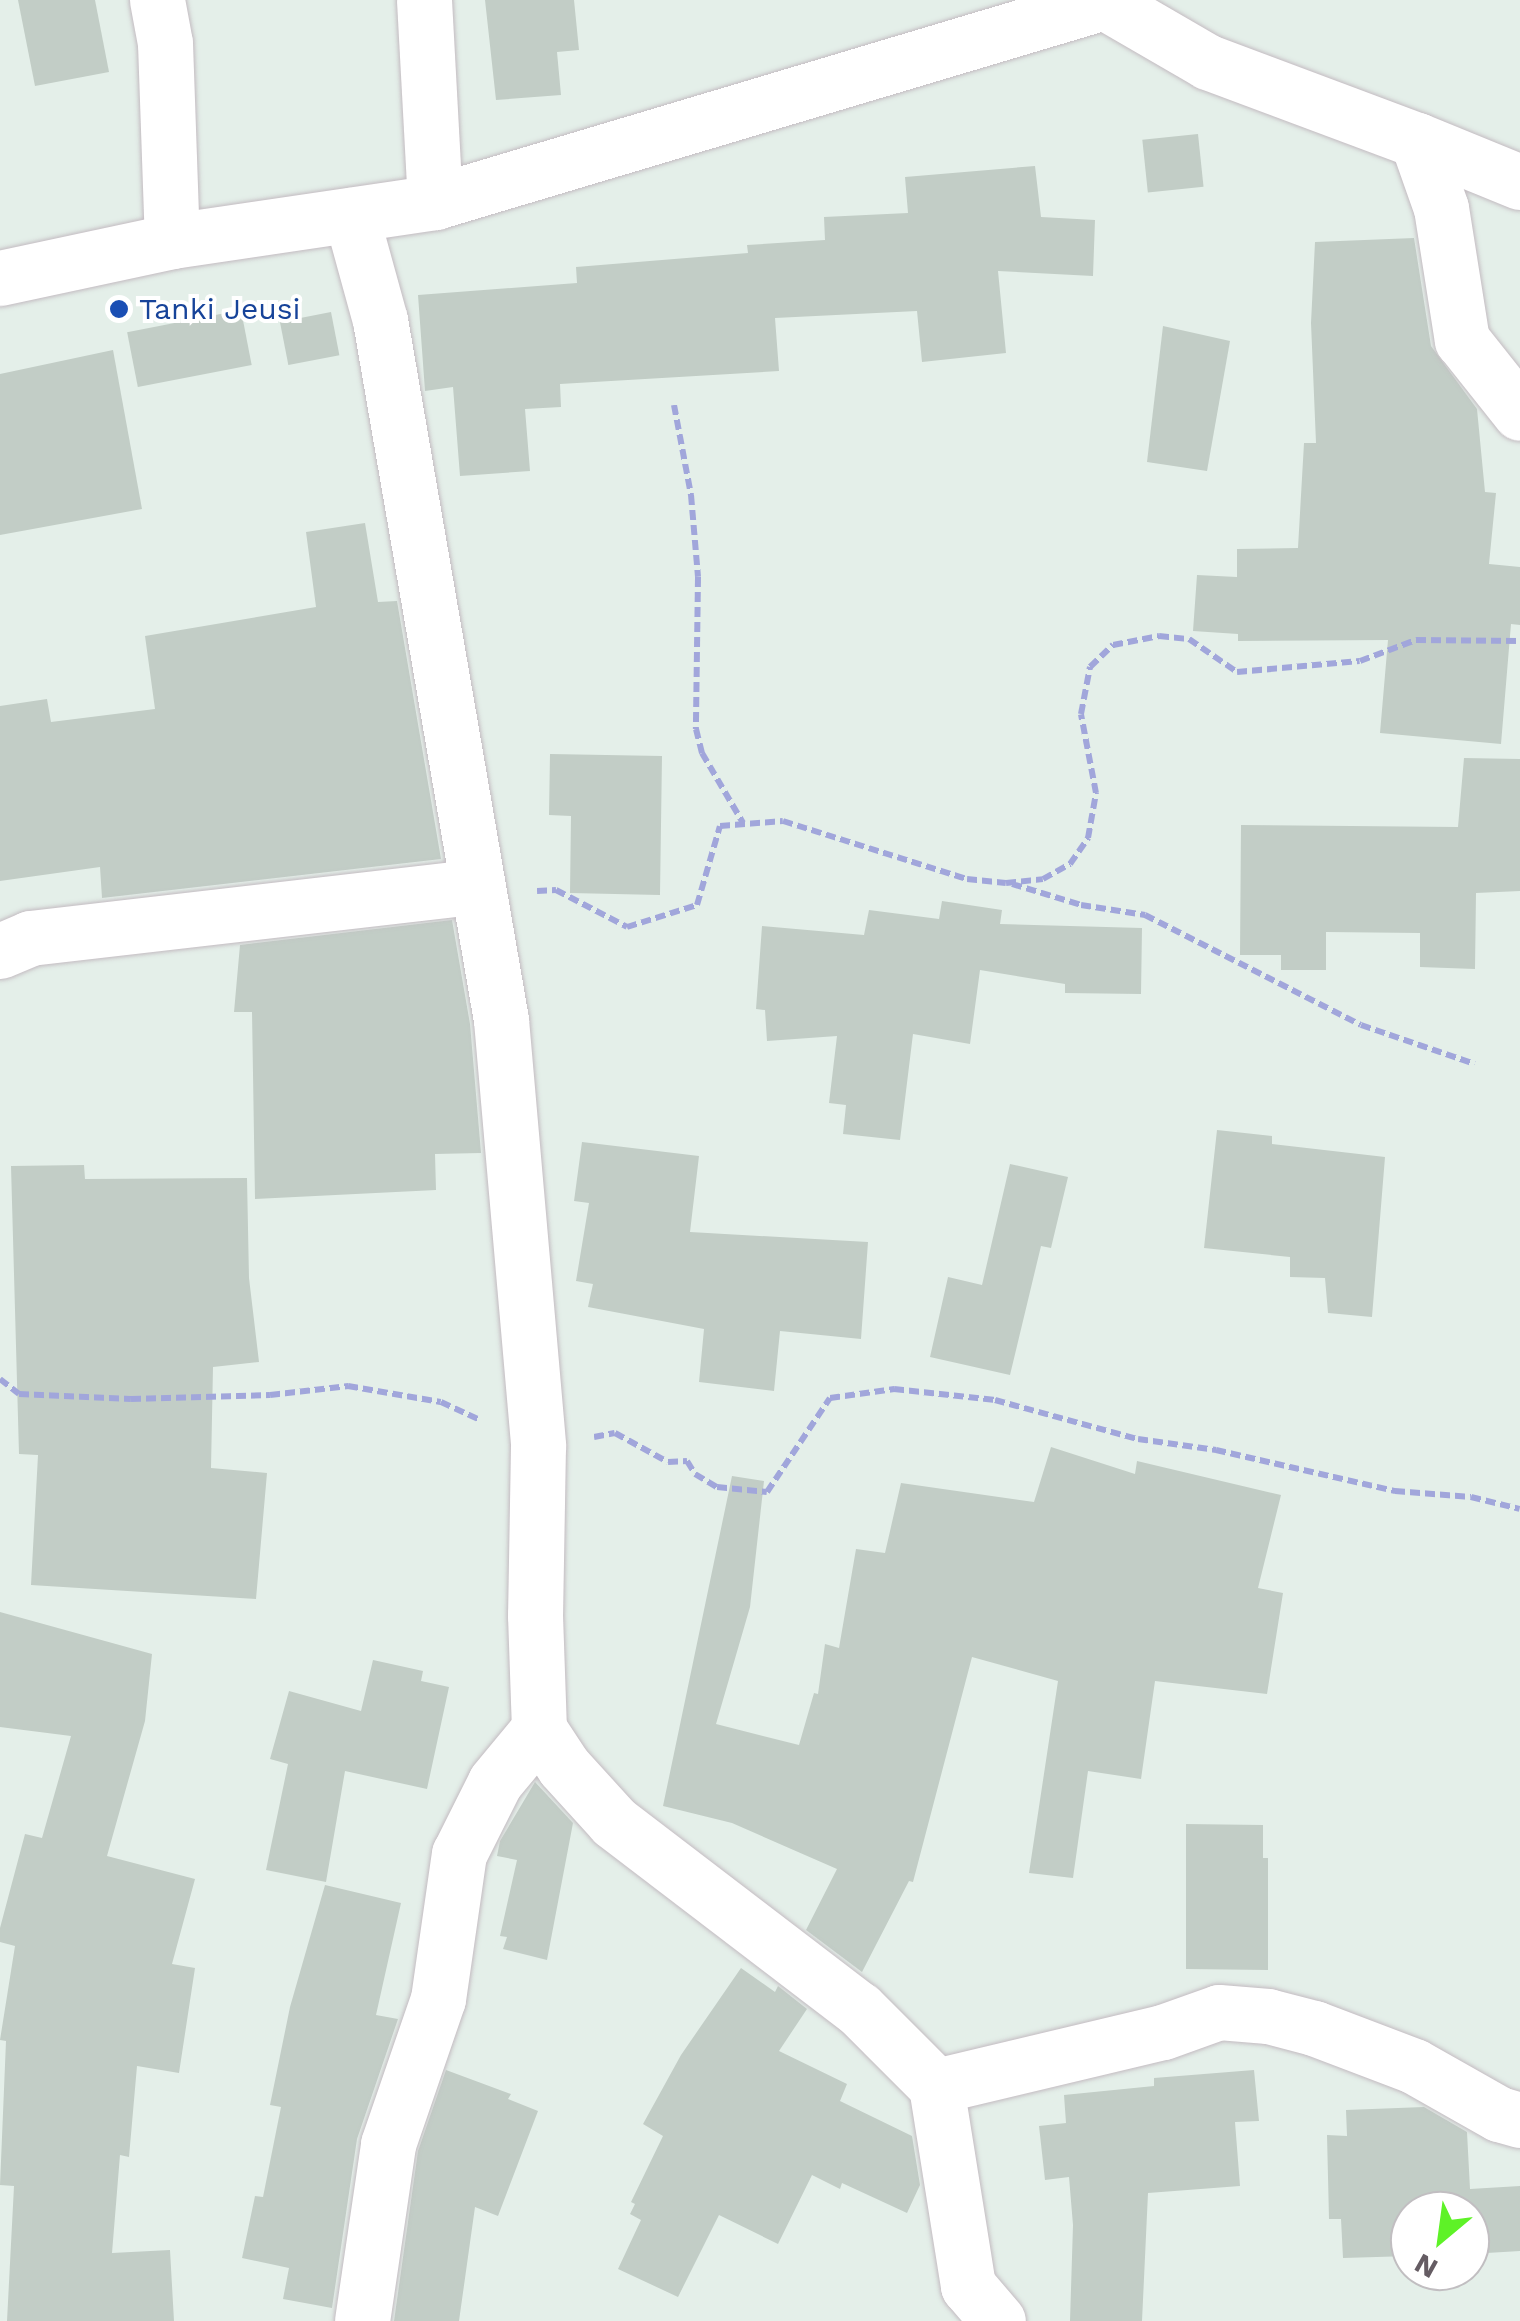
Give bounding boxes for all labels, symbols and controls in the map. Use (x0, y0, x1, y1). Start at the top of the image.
place label: Tanki Jeusi (139, 291, 301, 327)
marker: Tanki Jeusi (108, 298, 130, 320)
north arrow (1390, 2191, 1490, 2291)
text: N (1409, 2246, 1443, 2285)

